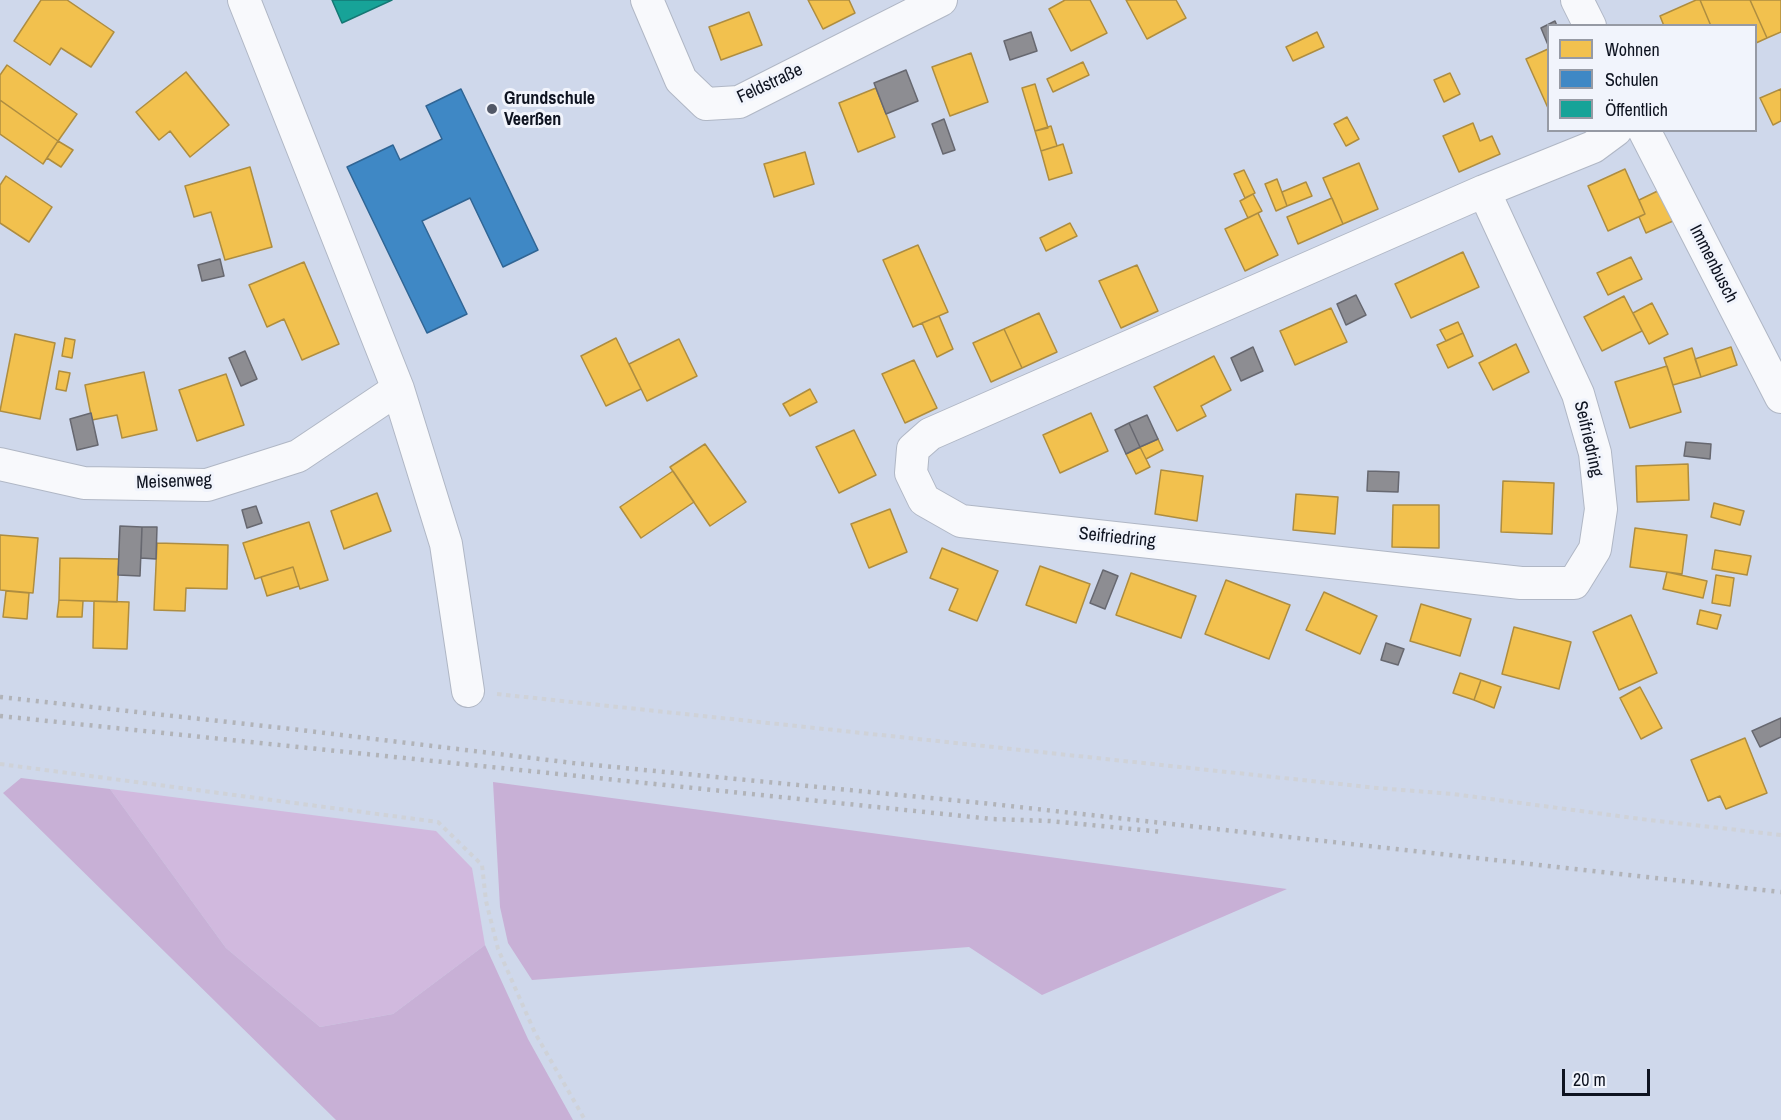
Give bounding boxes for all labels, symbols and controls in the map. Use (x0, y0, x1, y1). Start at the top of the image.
legend (1547, 24, 1757, 132)
text: Wohnen (1605, 37, 1660, 62)
street label: Feldstraße (734, 59, 806, 109)
text: Schulen (1605, 67, 1658, 92)
place label: Grundschule Veerßen (504, 88, 595, 130)
text: Öffentlich (1605, 97, 1668, 122)
marker: Grundschule Veerßen (485, 102, 499, 116)
street label: Immenbusch (1684, 221, 1742, 307)
street label: Seifriedring (1569, 399, 1607, 479)
street label: Meisenweg (136, 470, 212, 494)
street label: Seifriedring (1078, 523, 1156, 553)
scale bar (1565, 1057, 1654, 1095)
text: 20 m (1573, 1067, 1606, 1092)

